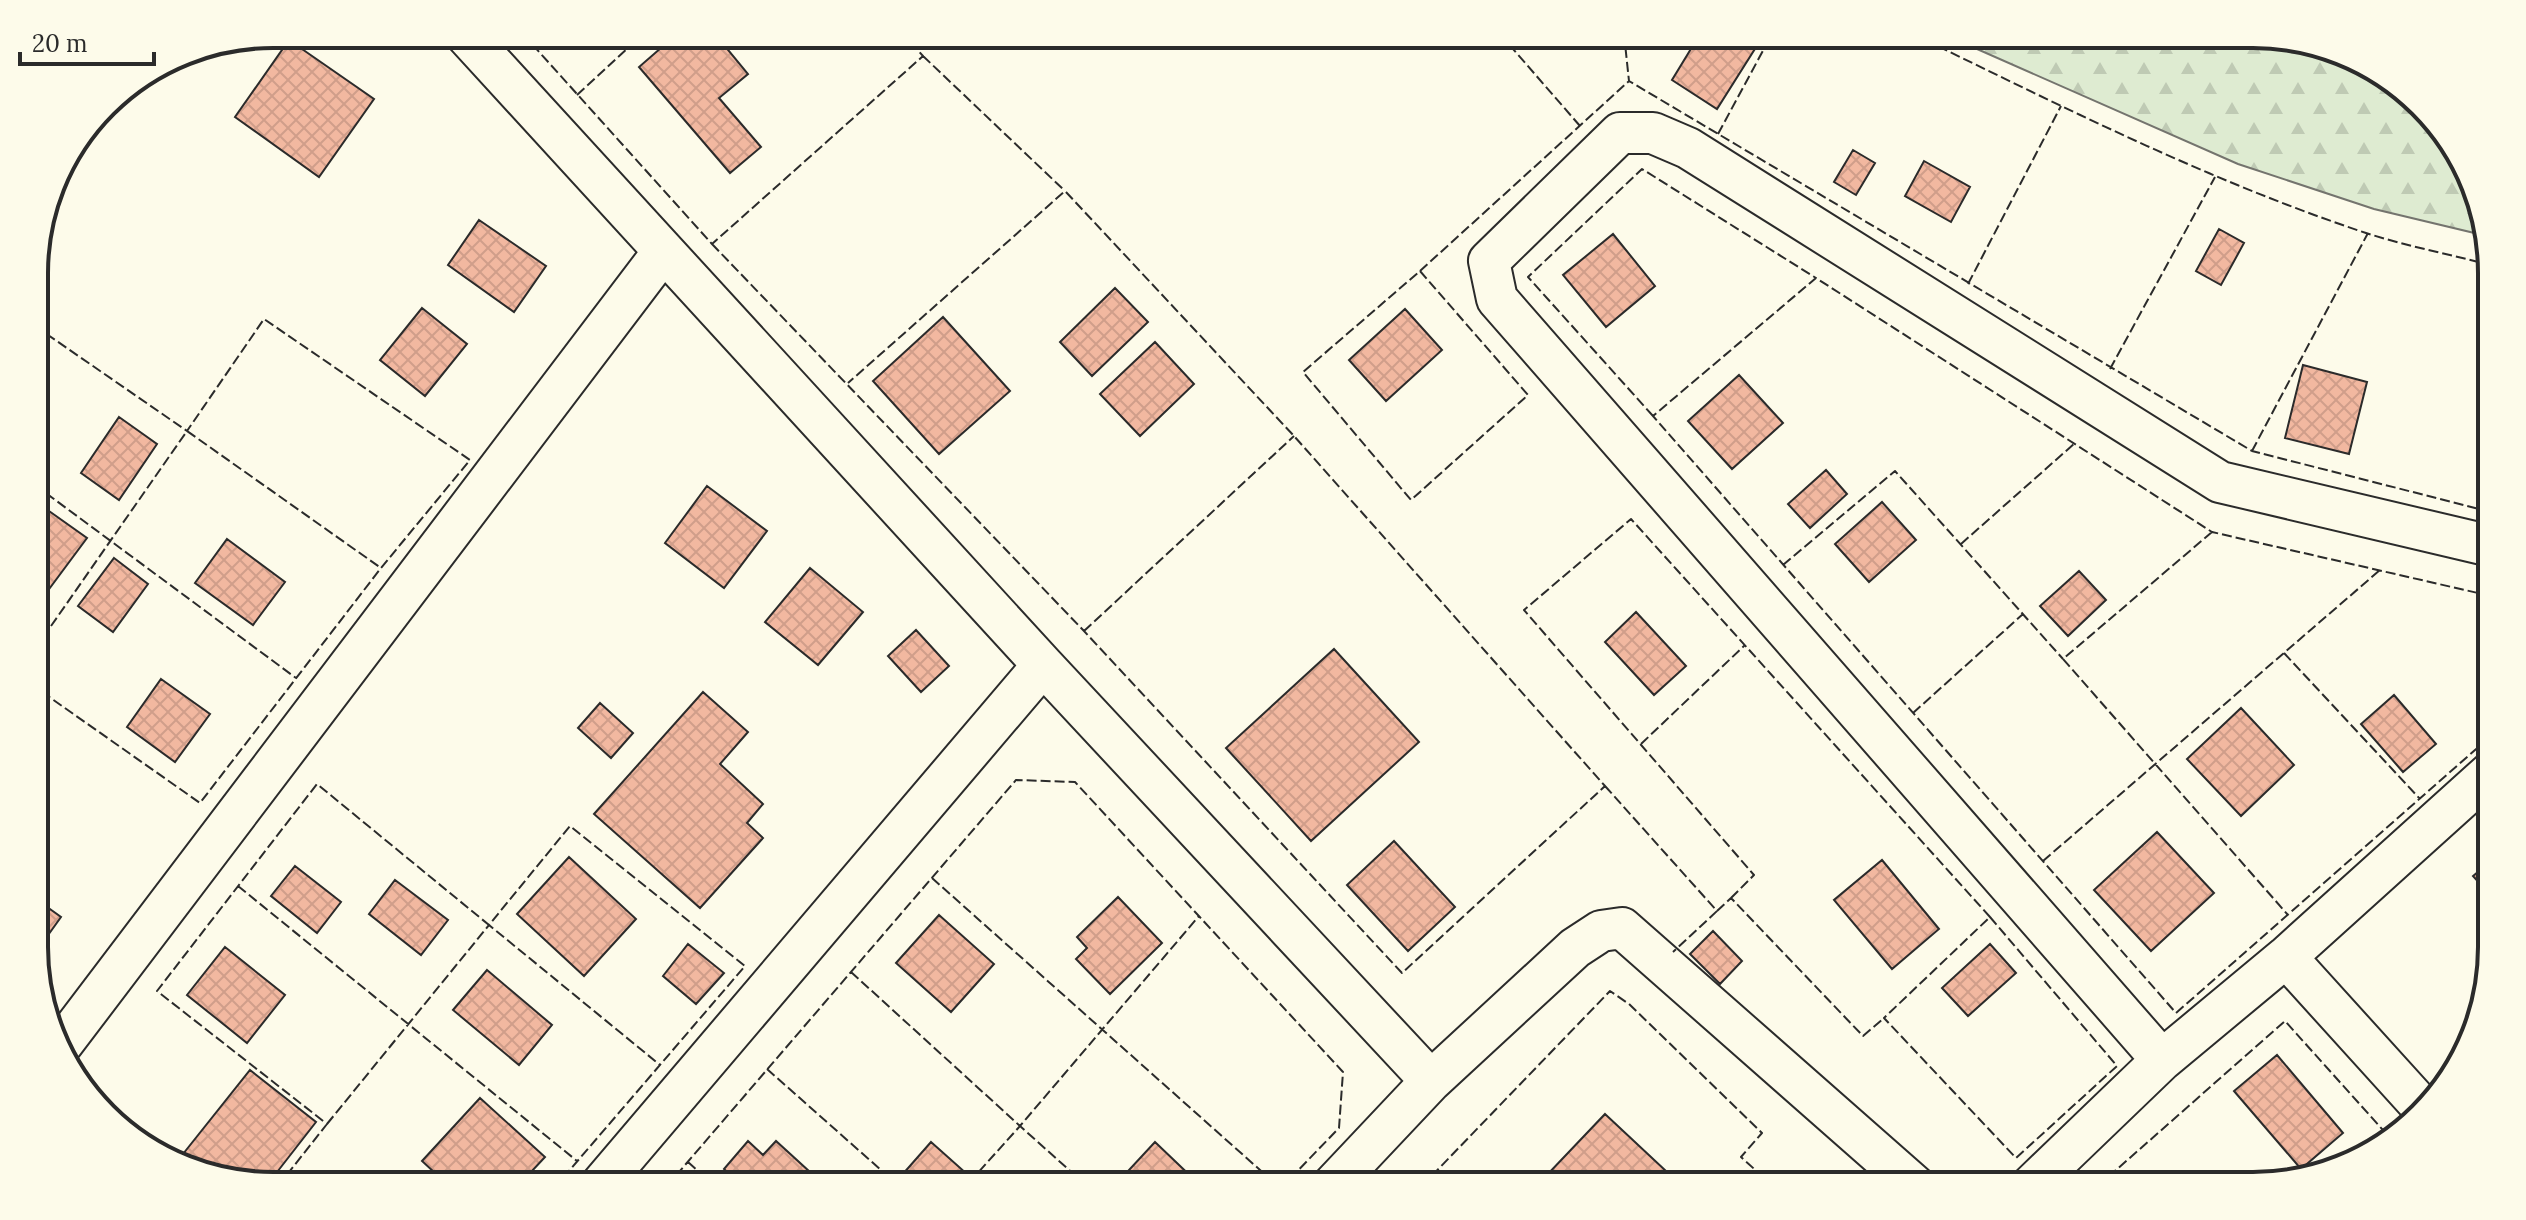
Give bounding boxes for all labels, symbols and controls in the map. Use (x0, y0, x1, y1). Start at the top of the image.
scale bar (20, 16, 154, 66)
text: 20 m (32, 28, 88, 59)

